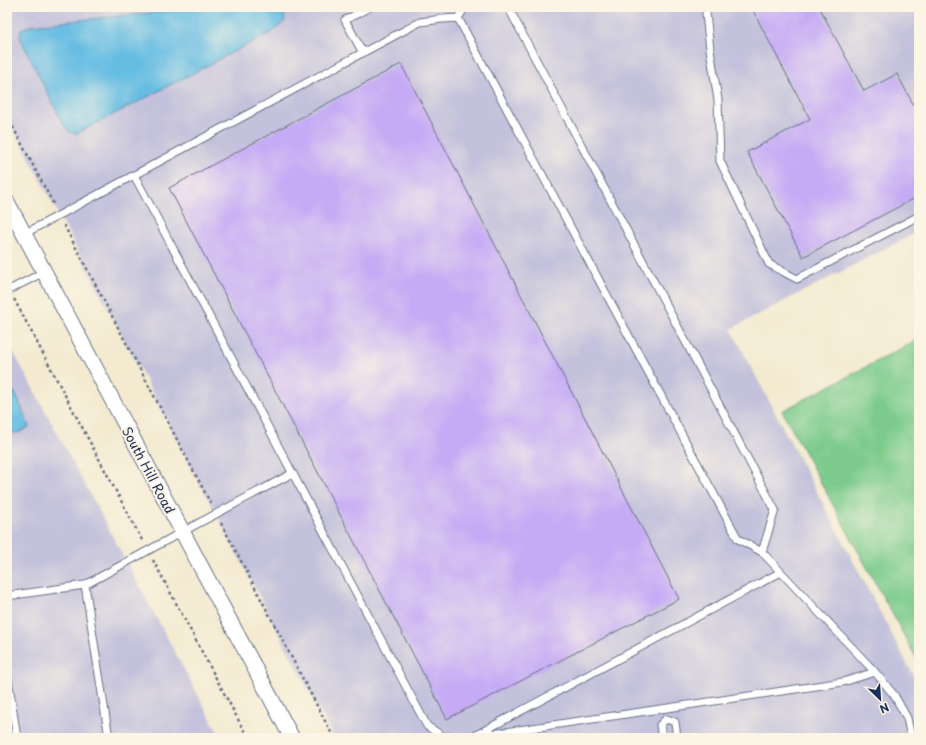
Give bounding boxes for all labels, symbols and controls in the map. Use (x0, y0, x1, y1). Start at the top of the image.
street label: South Hill Road (118, 423, 180, 517)
north arrow (860, 679, 900, 719)
text: N (877, 699, 892, 718)

